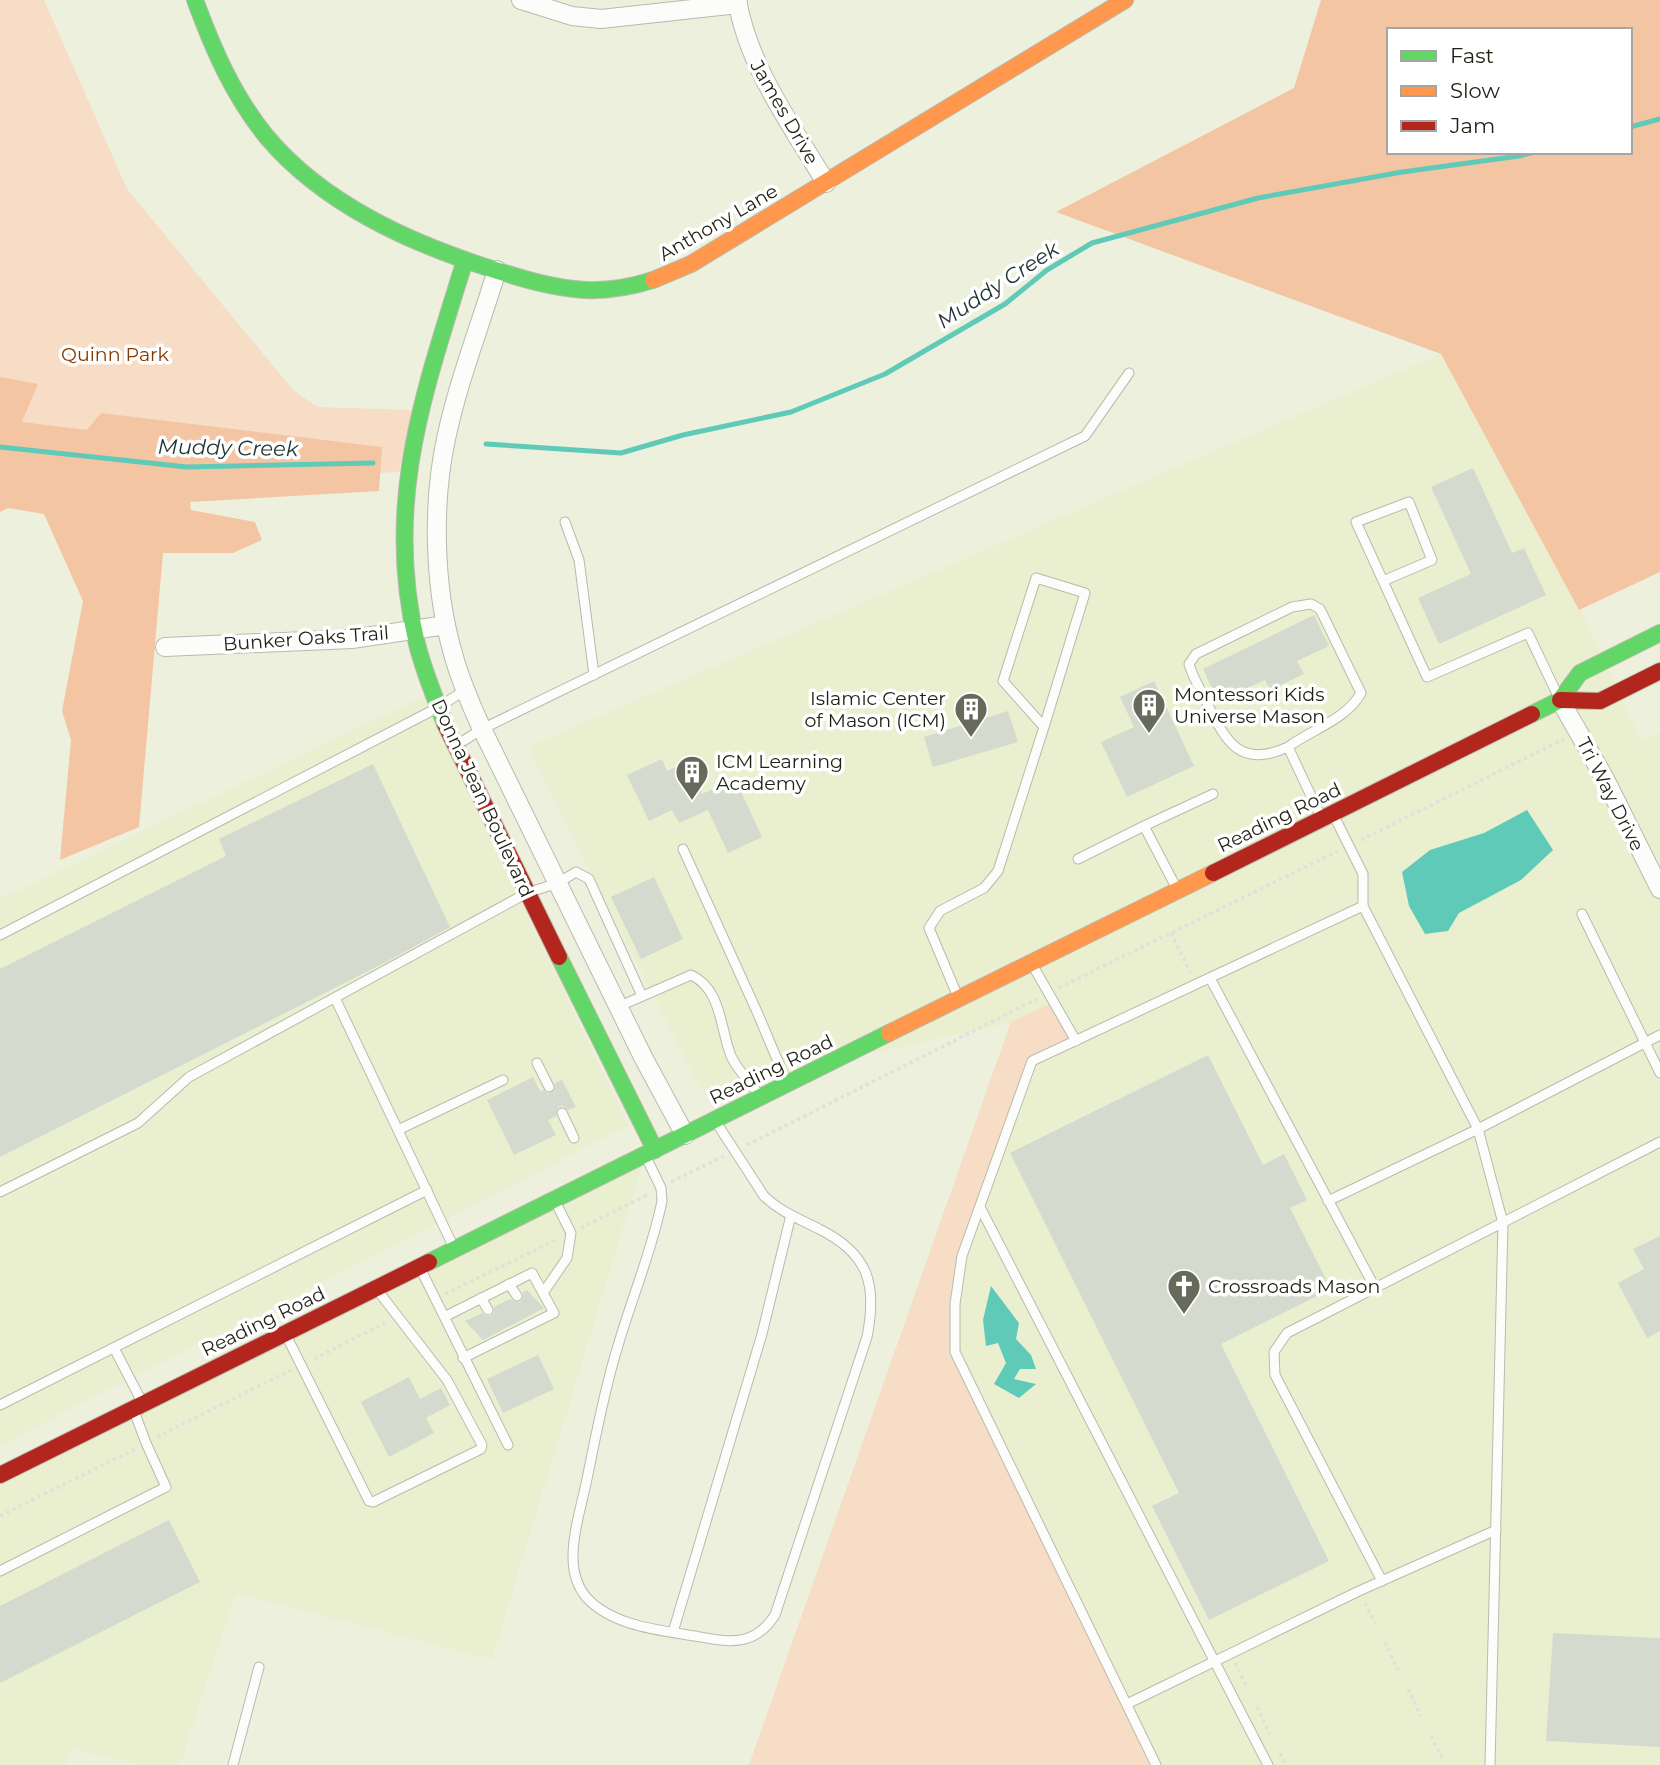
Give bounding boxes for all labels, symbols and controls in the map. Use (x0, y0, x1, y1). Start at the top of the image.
legend (1387, 28, 1632, 154)
text: Fast (1450, 43, 1494, 68)
street label: James Drive (745, 55, 824, 168)
text: Slow (1450, 78, 1500, 103)
text: Jam (1449, 113, 1495, 138)
street label: Anthony Lane (655, 179, 782, 266)
water label: Muddy Creek (932, 235, 1065, 333)
park label: Quinn Park (61, 343, 170, 366)
water label: Muddy Creek (158, 434, 300, 461)
street label: Bunker Oaks Trail (222, 621, 390, 656)
place label: Montessori Kids Universe Mason (1174, 683, 1325, 728)
building icon: Montessori Kids Universe Mason (1130, 686, 1168, 735)
place label: Islamic Center of Mason (ICM) (804, 687, 946, 732)
building icon: Islamic Center of Mason (ICM) (952, 690, 990, 739)
street label: Donna Jean Boulevard (426, 695, 539, 901)
street label: Tri Way Drive (1572, 734, 1649, 855)
place label: ICM Learning Academy (716, 750, 843, 795)
building icon: ICM Learning Academy (673, 753, 711, 802)
street label: Reading Road (1214, 778, 1345, 857)
street label: Reading Road (706, 1030, 837, 1109)
church icon: Crossroads Mason (1165, 1267, 1203, 1316)
place label: Crossroads Mason (1208, 1275, 1380, 1298)
street label: Reading Road (198, 1282, 329, 1361)

